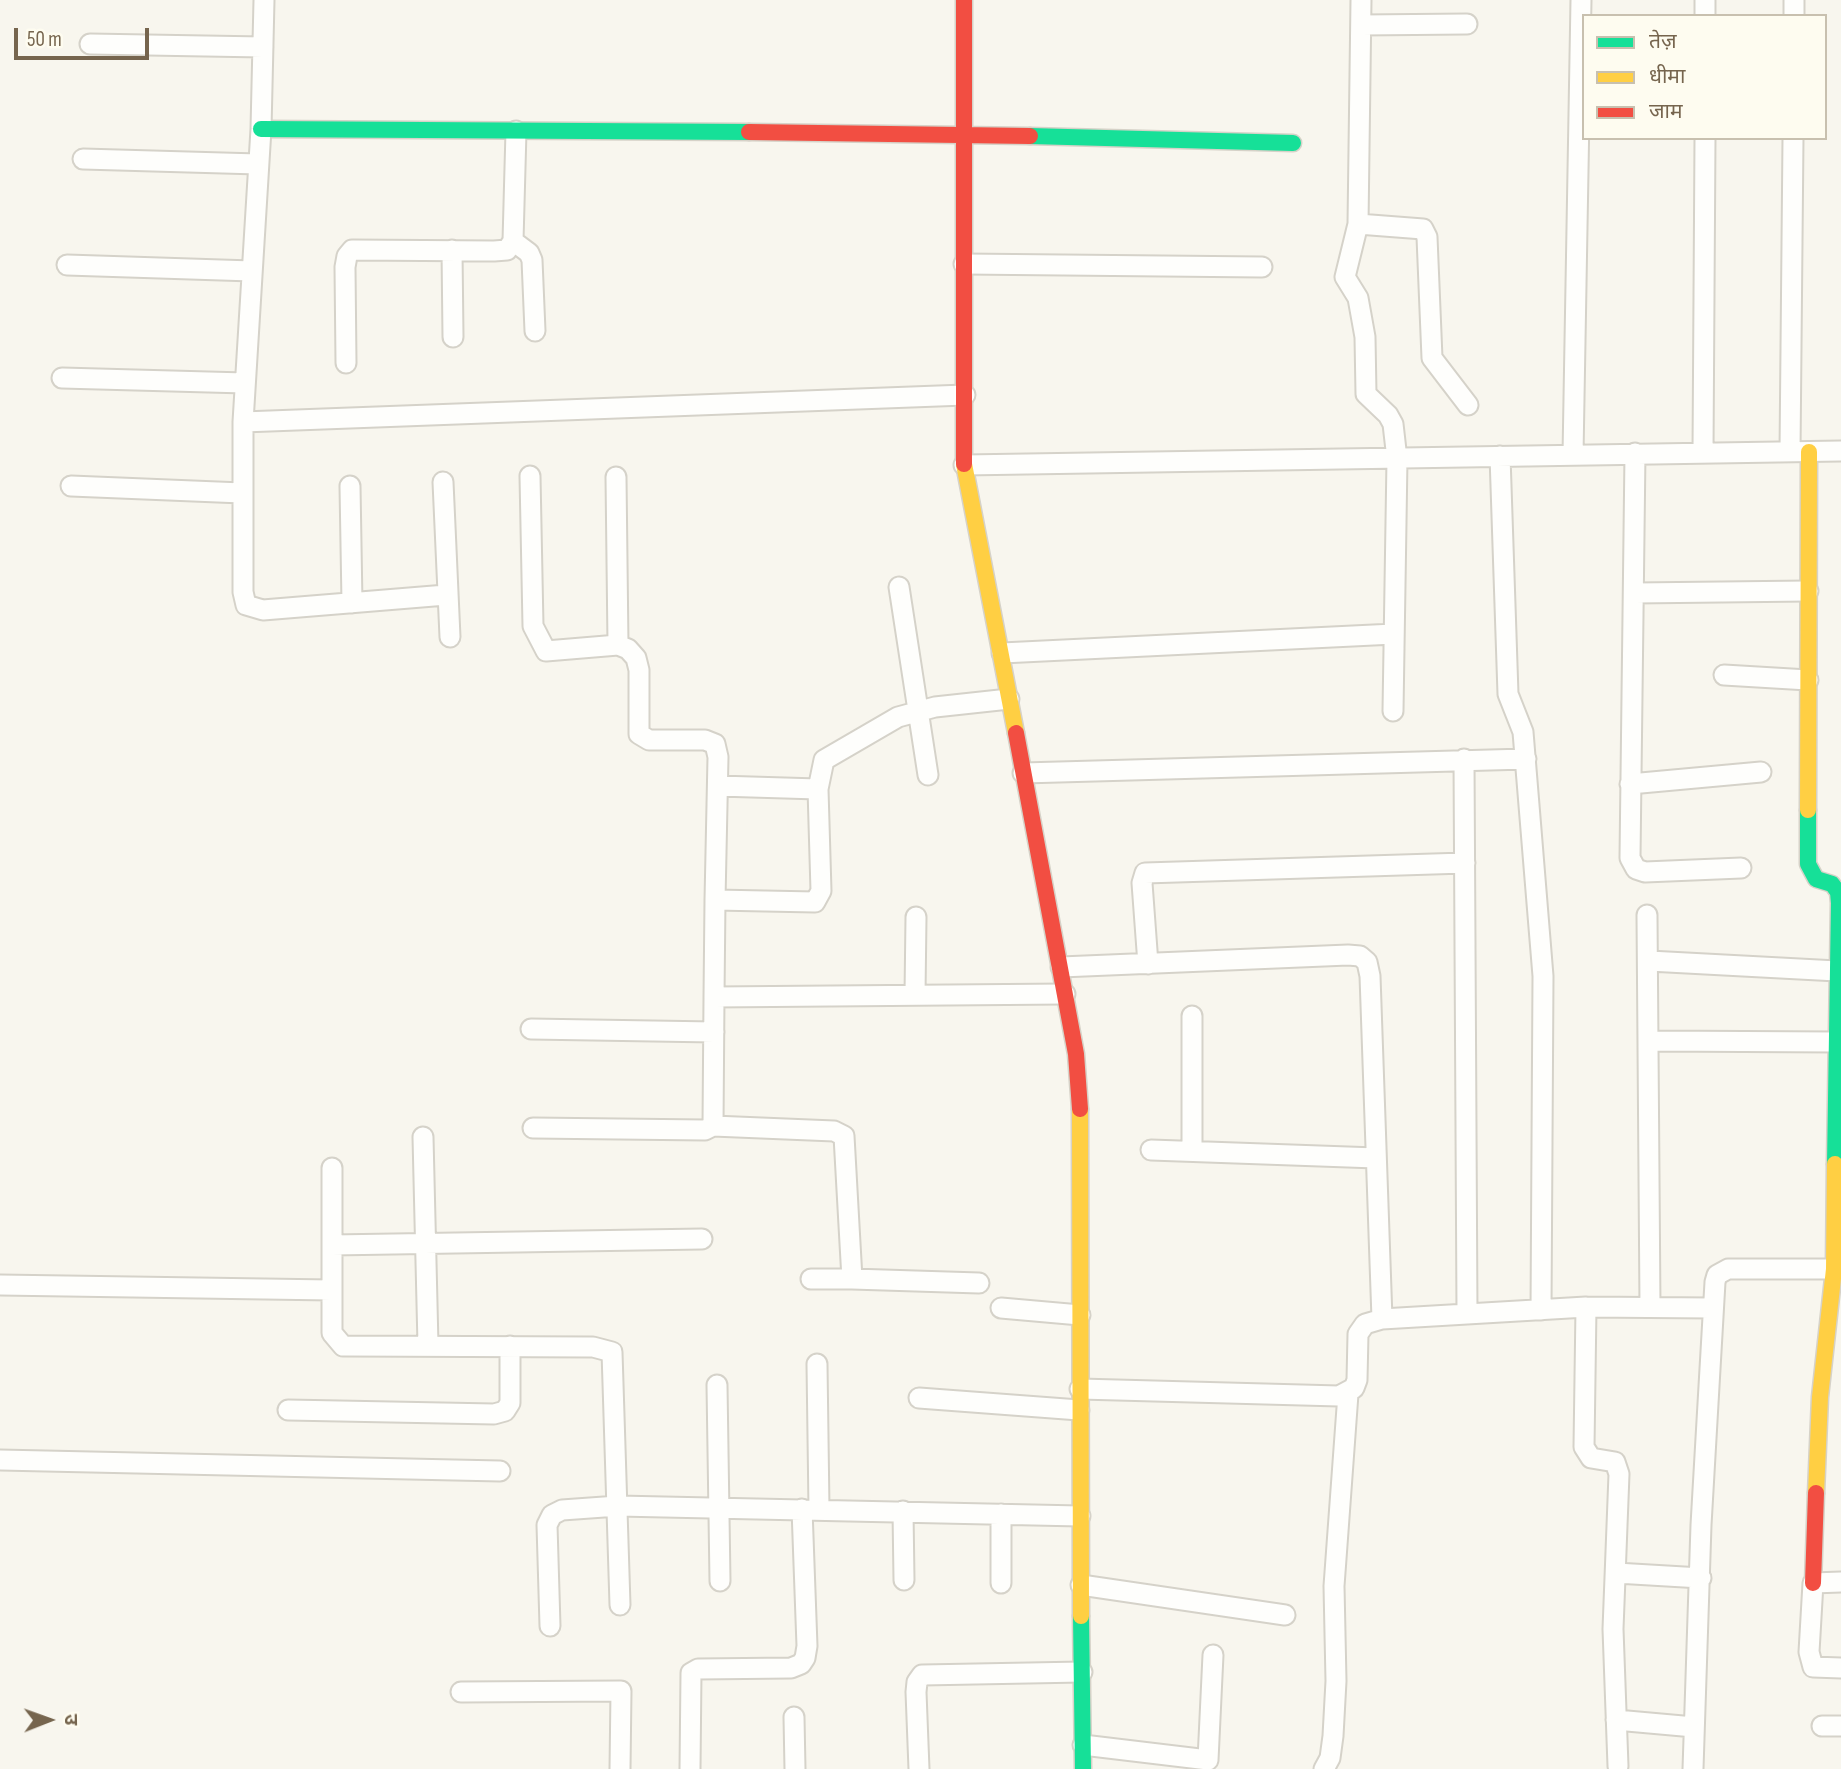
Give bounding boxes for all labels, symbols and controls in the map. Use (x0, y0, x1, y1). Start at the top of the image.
scale bar (18, 14, 152, 58)
legend (1582, 14, 1827, 140)
text: 50 m (27, 27, 62, 52)
text: तेज़ (1649, 29, 1677, 54)
text: धीमा (1649, 64, 1685, 89)
text: जाम (1649, 99, 1683, 124)
north arrow (14, 1685, 84, 1755)
text: उ (59, 1714, 82, 1725)

